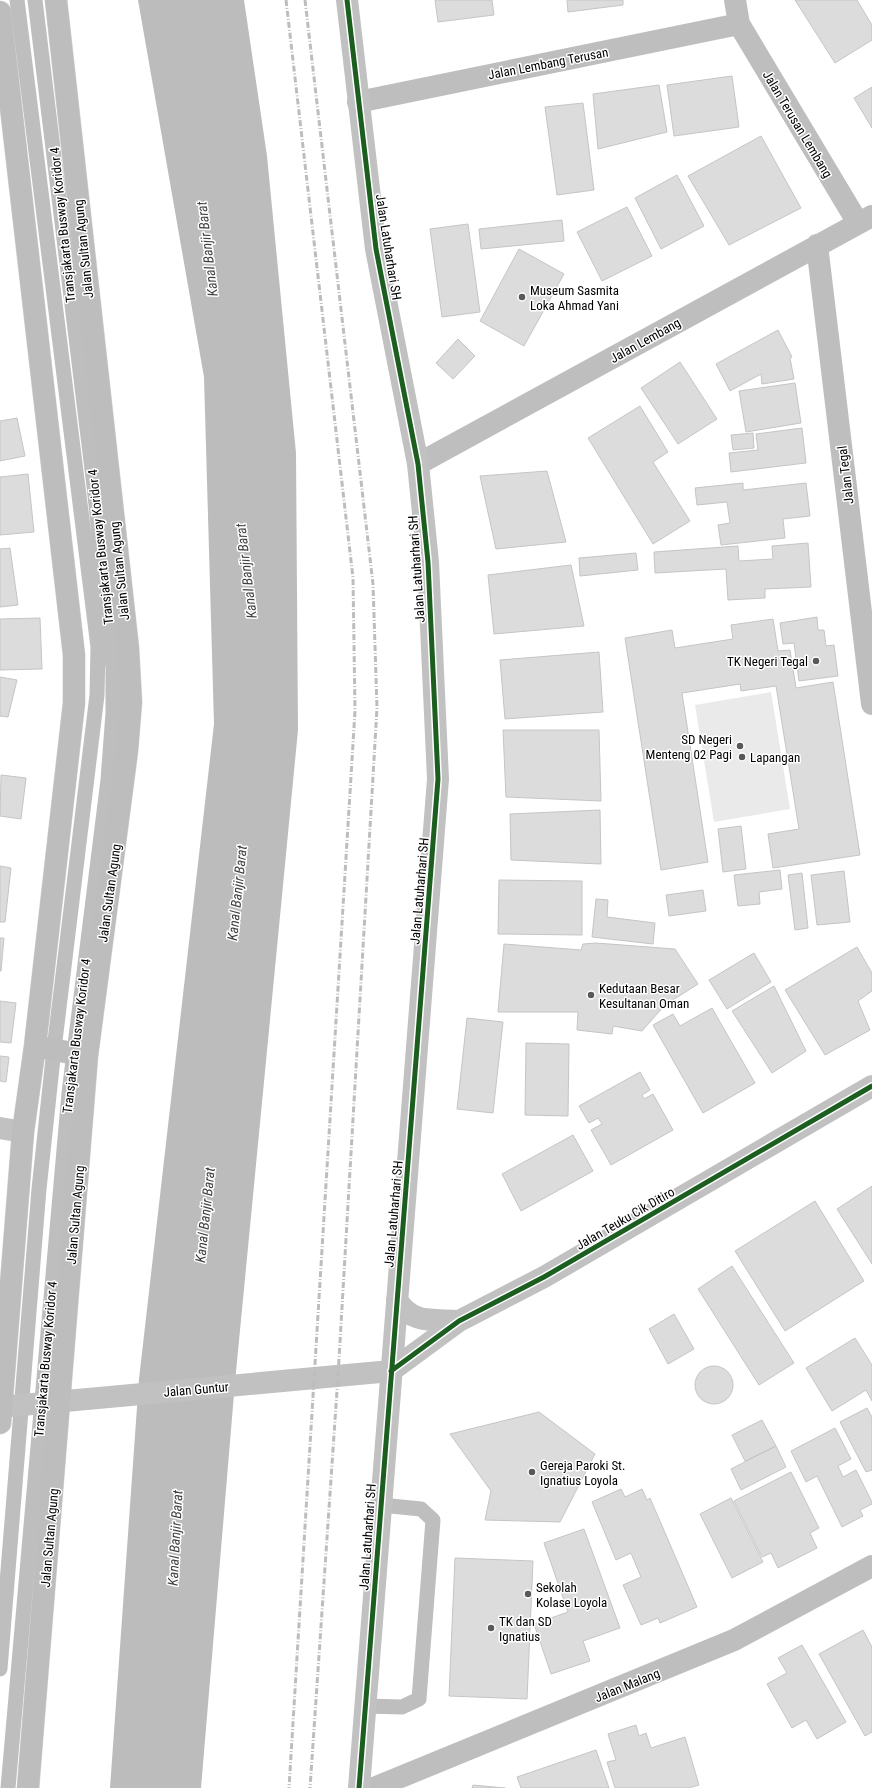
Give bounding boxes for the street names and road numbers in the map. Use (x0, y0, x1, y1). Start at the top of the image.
street label: Jalan Lembang Terusan (487, 44, 609, 82)
street label: Jalan Terusan Lembang (760, 68, 835, 180)
street label: Transjakarta Busway Koridor 4 (47, 146, 78, 303)
street label: Jalan Latuharhari SH (373, 193, 404, 301)
street label: Jalan Sultan Agung (71, 199, 96, 299)
street label: Jalan Lembang (607, 315, 683, 366)
street label: Jalan Tegal (834, 445, 857, 505)
street label: Transjakarta Busway Koridor 4 (85, 468, 116, 625)
street label: Jalan Latuharhari SH (405, 515, 428, 623)
street label: Jalan Sultan Agung (107, 521, 132, 621)
street label: Jalan Latuharhari SH (407, 837, 432, 945)
street label: Jalan Sultan Agung (95, 843, 124, 943)
street label: Transjakarta Busway Koridor 4 (60, 957, 94, 1114)
street label: Jalan Latuharhari SH (381, 1160, 406, 1268)
street label: Jalan Sultan Agung (64, 1165, 87, 1265)
street label: Jalan Teuku Cik Ditiro (573, 1184, 677, 1253)
street label: Transjakarta Busway Koridor 4 (31, 1280, 60, 1437)
street label: Jalan Guntur (163, 1379, 229, 1400)
street label: Jalan Latuharhari SH (356, 1483, 379, 1591)
street label: Jalan Sultan Agung (38, 1488, 61, 1588)
street label: Jalan Malang (592, 1666, 662, 1705)

